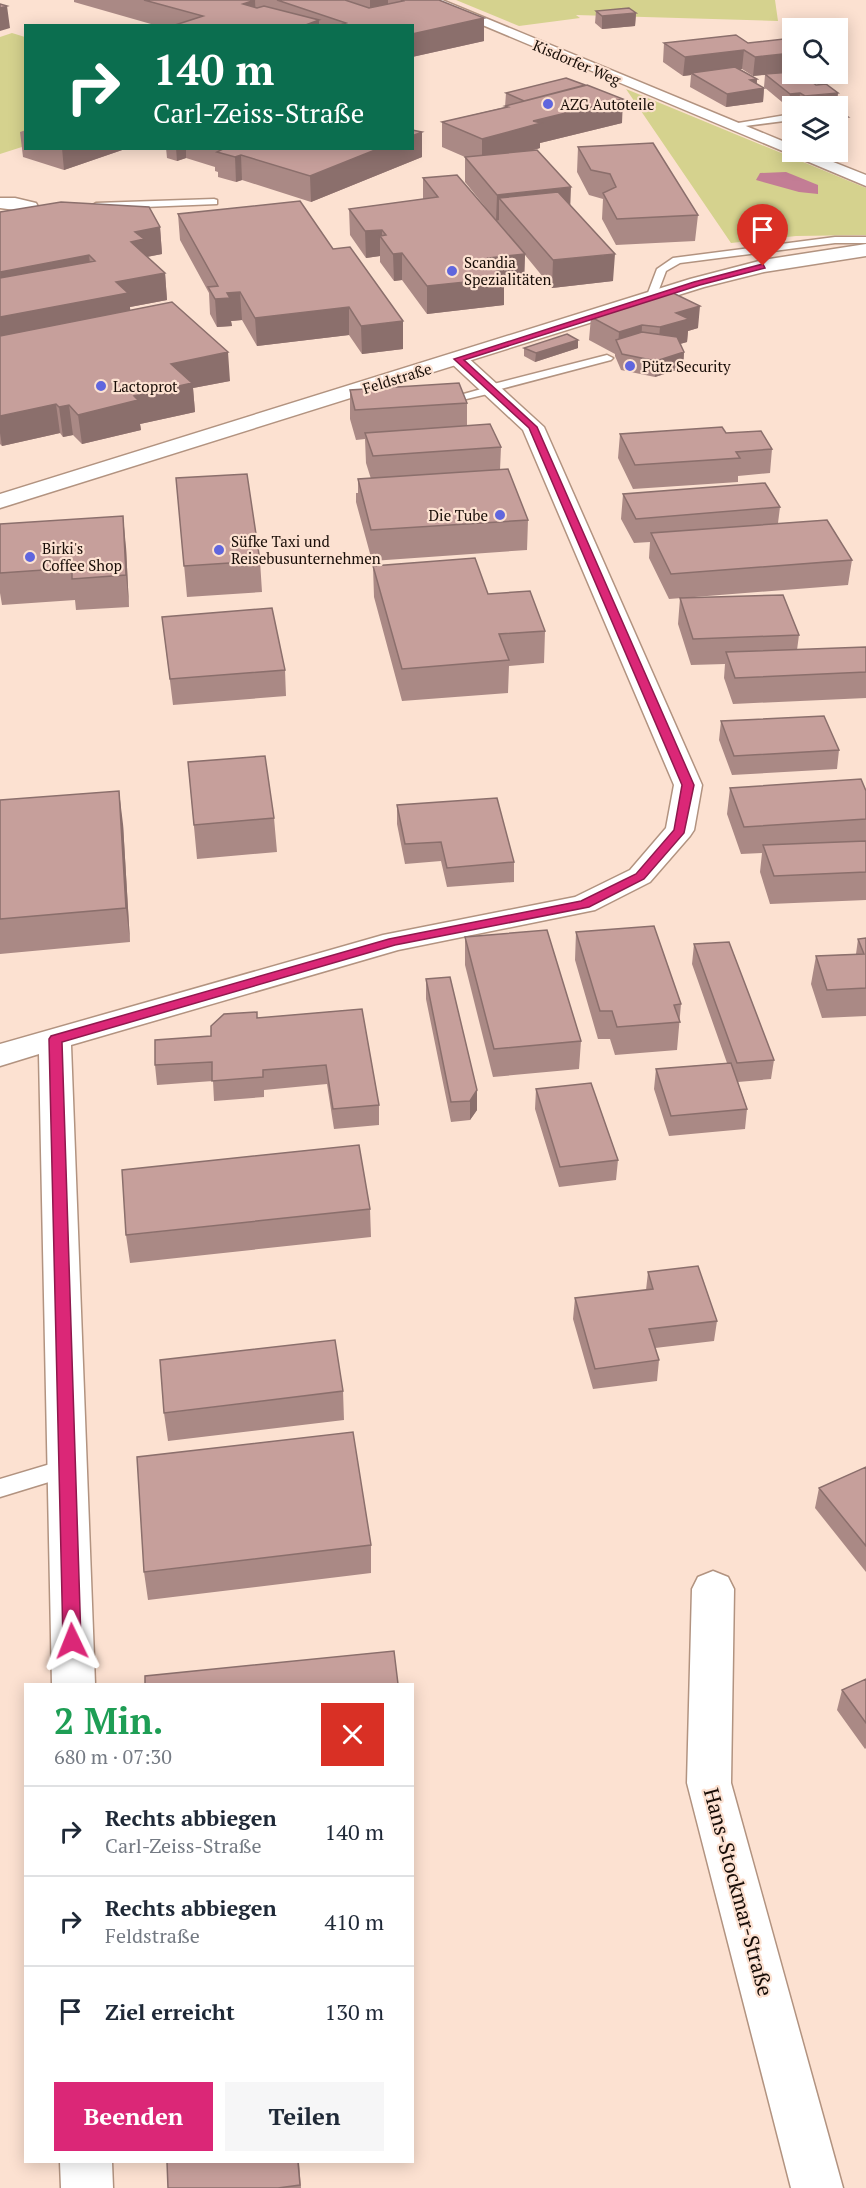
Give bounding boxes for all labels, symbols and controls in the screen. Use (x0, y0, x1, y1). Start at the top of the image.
map controls (782, 18, 848, 162)
button: search (782, 18, 848, 84)
street label: Kisdorfer Weg (530, 35, 625, 90)
text: 140 m (153, 41, 274, 97)
icon: right (54, 48, 132, 126)
place label: AZG Autoteile (560, 94, 655, 114)
text: Carl-Zeiss-Straße (153, 95, 364, 131)
button: layers (782, 96, 848, 162)
marker: AZG Autoteile (541, 97, 555, 111)
pin (737, 204, 788, 266)
icon: arrive (746, 213, 779, 246)
place label: Scandia Spezialitäten (464, 252, 552, 289)
marker: Scandia Spezialitäten (445, 264, 459, 278)
place label: Pütz Security (642, 356, 731, 376)
street label: Feldstraße (360, 358, 434, 398)
marker: Pütz Security (623, 359, 637, 373)
place label: Lactoprot (113, 376, 178, 396)
marker: Lactoprot (94, 379, 108, 393)
place label: Die Tube (429, 505, 488, 525)
marker: Die Tube (493, 508, 507, 522)
place label: Süfke Taxi und Reisebusunternehmen (231, 531, 381, 568)
place label: Birki's Coffee Shop (42, 538, 122, 575)
marker: Süfke Taxi und Reisebusunternehmen (212, 543, 226, 557)
marker: Birki's Coffee Shop (23, 550, 37, 564)
position arrow (40, 1609, 104, 1673)
text: 2 Min. (54, 1697, 163, 1744)
button: close (321, 1703, 384, 1766)
text: 680 m · 07:30 (54, 1743, 172, 1770)
street label: Hans-Stockmar-Straße (698, 1785, 780, 1999)
text: Rechts abbiegen (105, 1803, 277, 1832)
icon: right (54, 1815, 87, 1848)
text: 140 m (324, 1817, 384, 1846)
text: Carl-Zeiss-Straße (105, 1832, 262, 1859)
text: Rechts abbiegen (105, 1893, 277, 1922)
icon: right (54, 1905, 87, 1938)
text: 410 m (324, 1907, 384, 1936)
text: Feldstraße (105, 1922, 200, 1949)
icon: arrive (54, 1995, 87, 2028)
text: Ziel erreicht (105, 1997, 235, 2026)
text: 130 m (324, 1997, 384, 2026)
button: Beenden (54, 2082, 213, 2151)
button: Teilen (225, 2082, 384, 2151)

